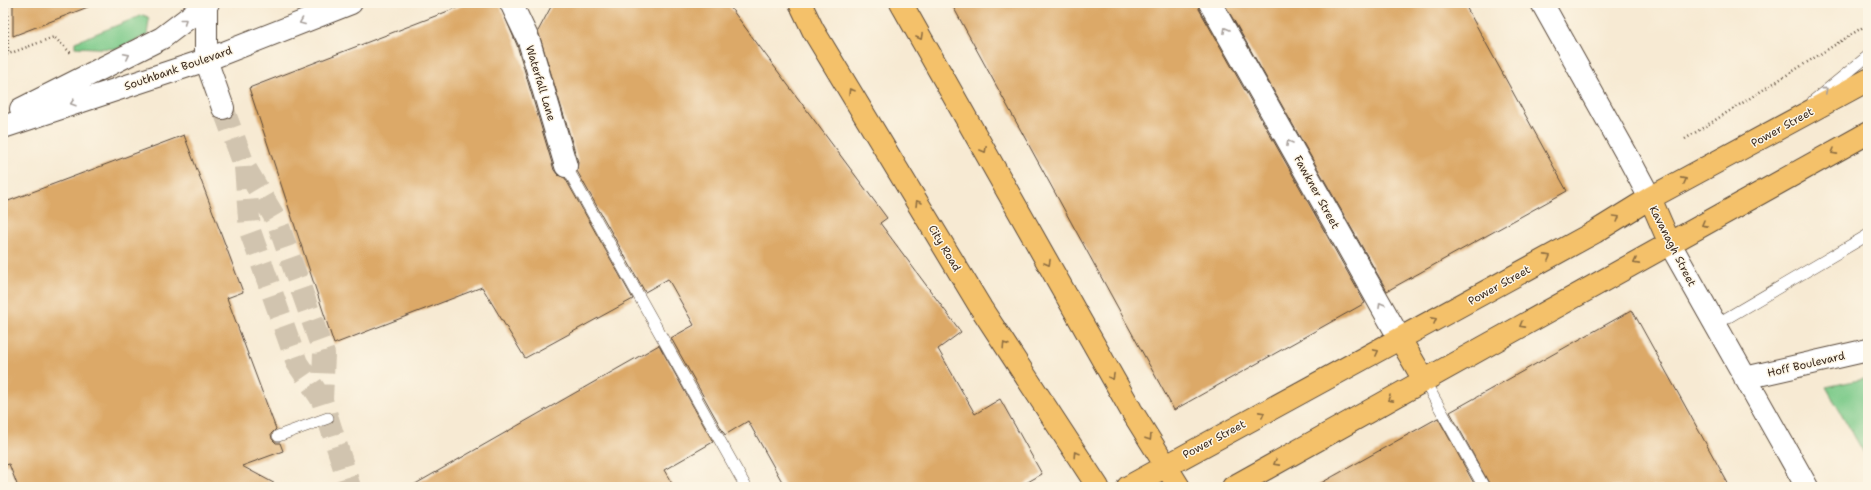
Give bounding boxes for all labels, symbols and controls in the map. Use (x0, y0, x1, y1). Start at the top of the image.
one-way arrow (299, 18, 306, 26)
one-way arrow (179, 19, 186, 26)
one-way arrow (1223, 27, 1230, 34)
one-way arrow (916, 33, 923, 40)
street label: Southbank Boulevard (122, 43, 234, 94)
street label: Waterfall Lane (522, 43, 559, 123)
one-way arrow (123, 53, 130, 60)
one-way arrow (848, 88, 856, 95)
one-way arrow (1821, 88, 1828, 95)
one-way arrow (70, 99, 77, 107)
street label: Power Street (1748, 104, 1816, 151)
one-way arrow (1287, 140, 1294, 147)
one-way arrow (980, 146, 987, 153)
one-way arrow (1831, 148, 1838, 155)
street label: Fawkner Street (1290, 153, 1343, 232)
one-way arrow (1680, 177, 1687, 185)
one-way arrow (915, 200, 922, 207)
street label: Kavanagh Street (1646, 203, 1699, 289)
one-way arrow (1613, 216, 1620, 223)
one-way arrow (1701, 220, 1708, 227)
street label: City Road (925, 222, 964, 274)
one-way arrow (1544, 255, 1551, 262)
one-way arrow (1632, 257, 1640, 265)
one-way arrow (1044, 259, 1051, 266)
street label: Power Street (1465, 262, 1533, 309)
one-way arrow (1378, 302, 1385, 309)
one-way arrow (1430, 318, 1438, 325)
one-way arrow (1519, 320, 1526, 328)
one-way arrow (1003, 343, 1010, 350)
street label: Hoff Boulevard (1766, 348, 1846, 381)
one-way arrow (1372, 349, 1380, 357)
one-way arrow (1108, 372, 1115, 380)
one-way arrow (1387, 394, 1394, 401)
one-way arrow (1258, 411, 1265, 418)
street label: Power Street (1180, 416, 1249, 462)
one-way arrow (1144, 434, 1151, 441)
one-way arrow (1073, 451, 1081, 458)
one-way arrow (1273, 458, 1281, 465)

